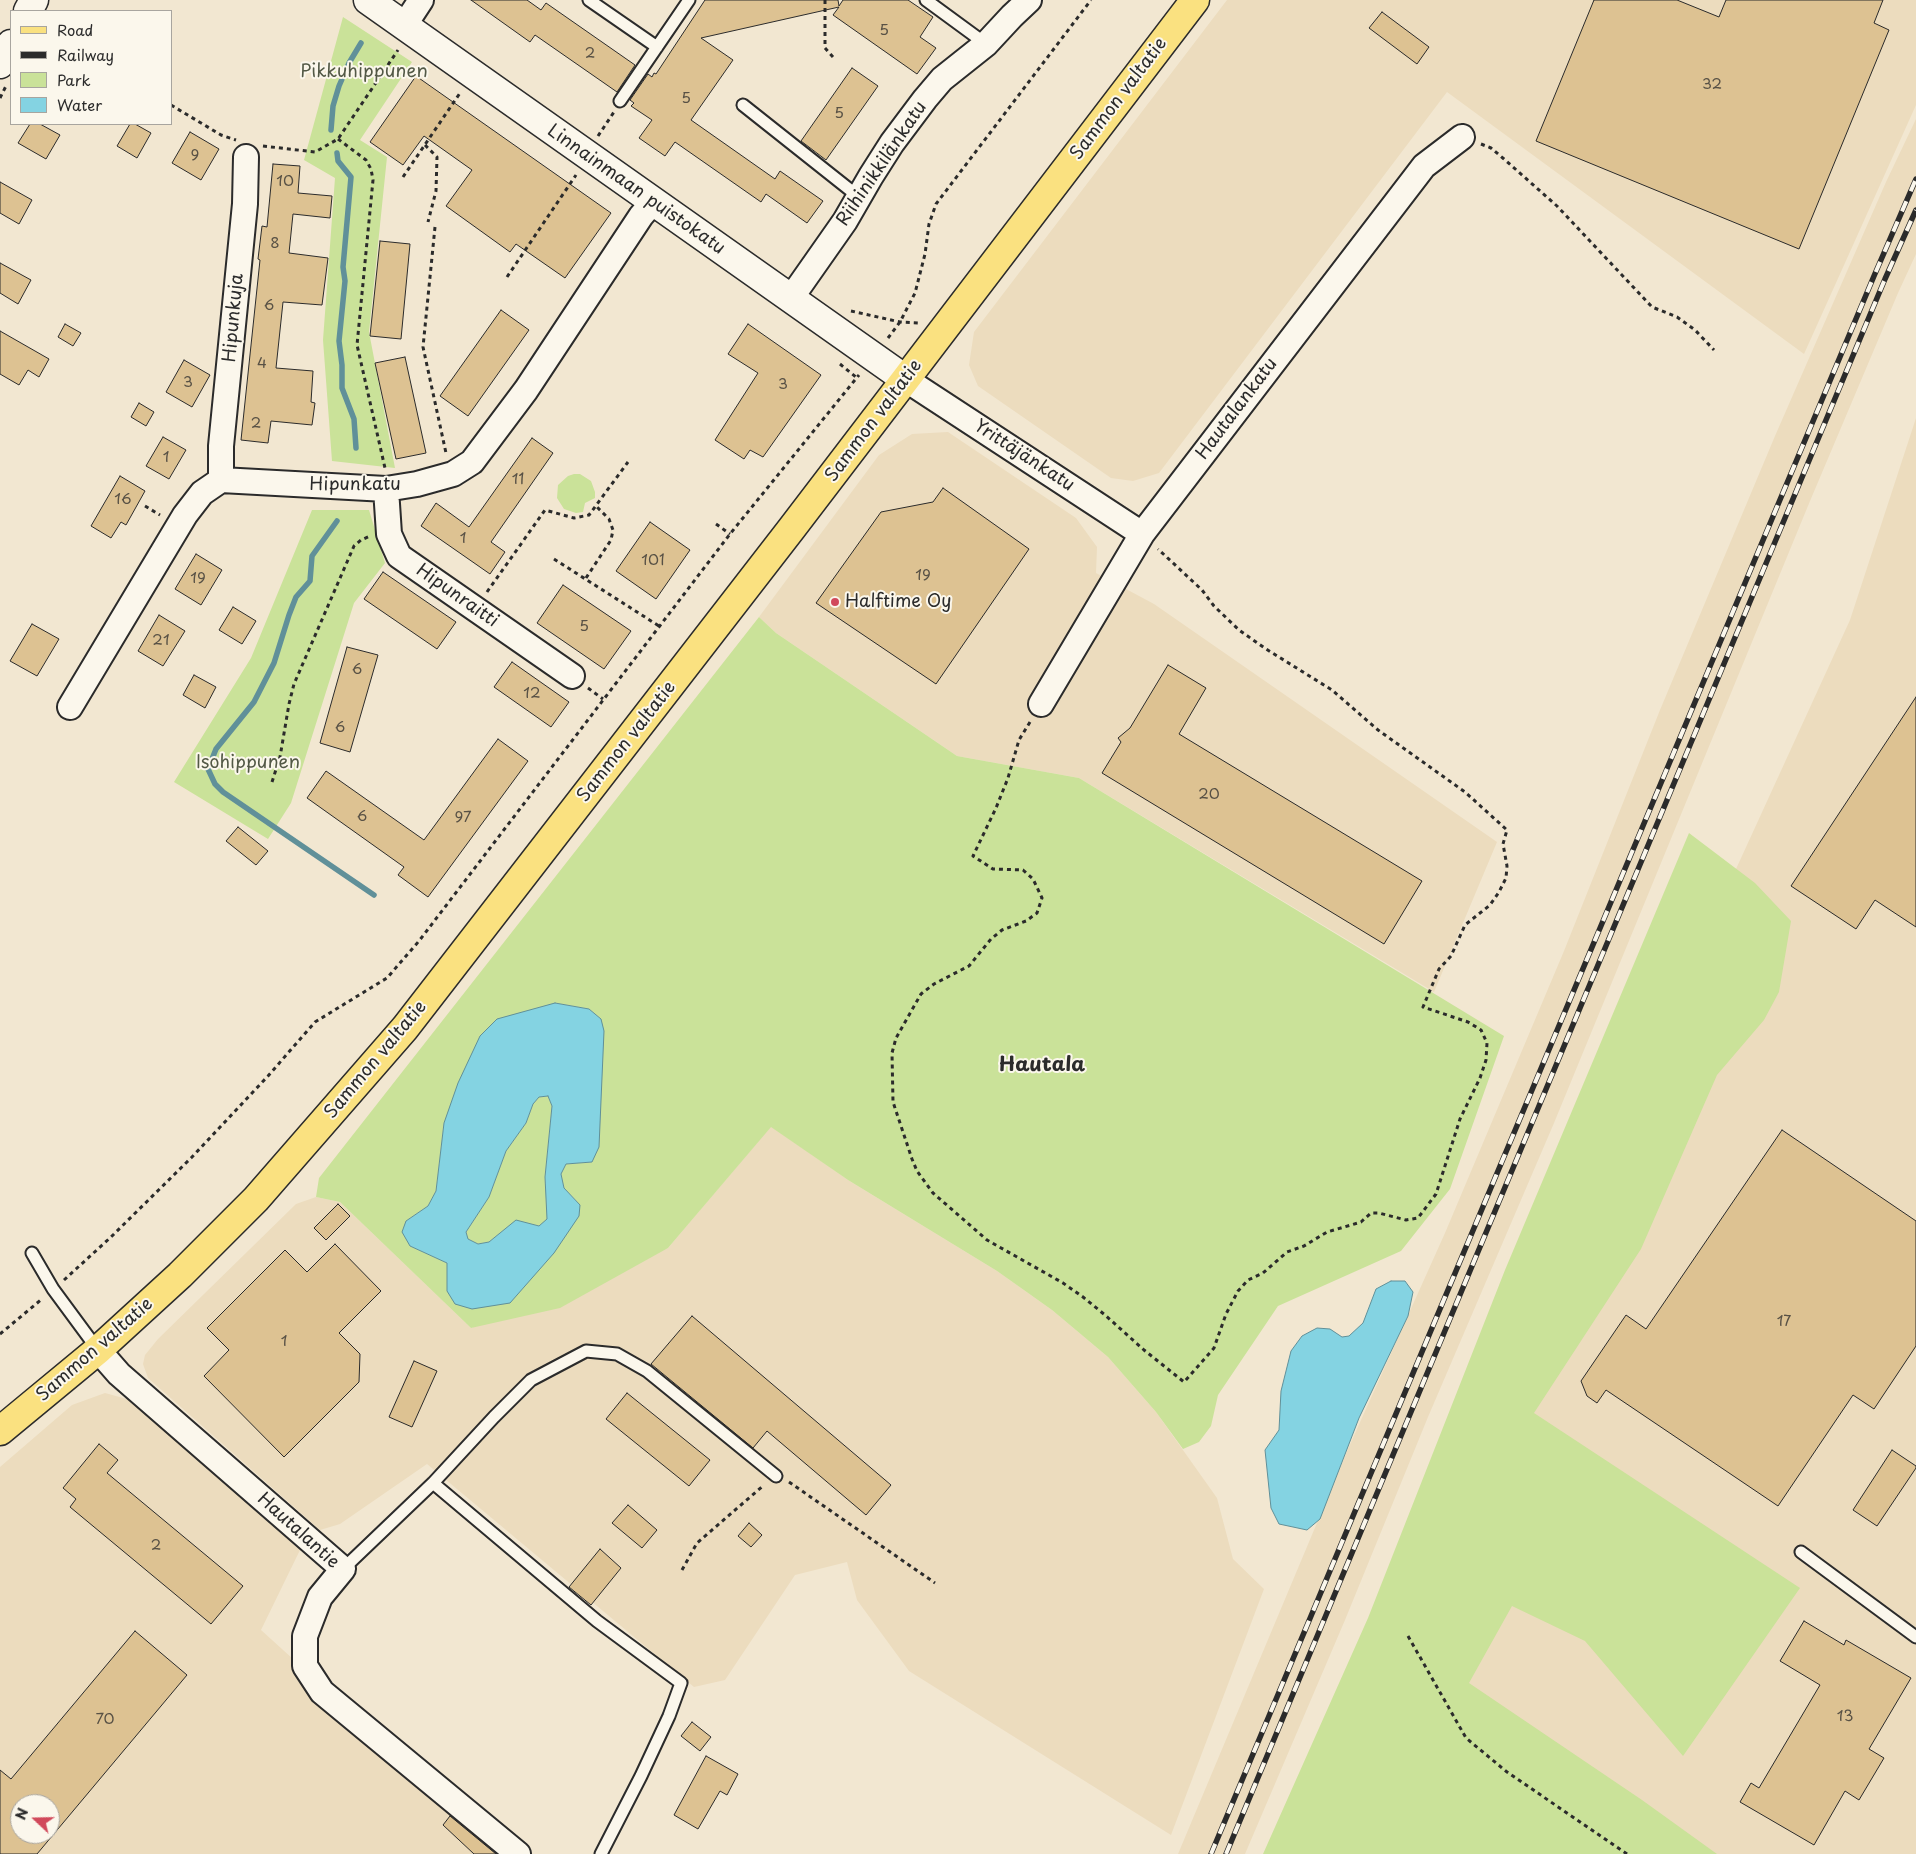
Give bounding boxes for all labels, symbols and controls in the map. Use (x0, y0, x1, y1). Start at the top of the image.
legend (10, 10, 172, 125)
text: Road (57, 18, 93, 41)
house number: 5 (879, 22, 889, 40)
street label: Sammon valtatie (1066, 34, 1172, 164)
text: Railway (57, 43, 114, 66)
house number: 2 (585, 45, 595, 63)
park label: Pikkuhippunen (300, 61, 428, 83)
text: Park (57, 68, 91, 91)
house number: 32 (1702, 76, 1722, 94)
house number: 5 (681, 90, 691, 108)
text: Water (57, 93, 102, 116)
street label: Riihinikkilänkatu (832, 98, 932, 230)
house number: 5 (834, 105, 844, 123)
street label: Linnainmaan puistokatu (543, 120, 729, 260)
house number: 9 (191, 147, 199, 165)
house number: 10 (276, 173, 294, 191)
house number: 8 (270, 235, 280, 253)
street label: Hipunkuja (219, 273, 249, 363)
house number: 6 (264, 297, 274, 315)
street label: Hautalankatu (1192, 354, 1282, 464)
house number: 4 (257, 355, 267, 373)
street label: Sammon valtatie (821, 356, 927, 486)
house number: 3 (183, 374, 193, 392)
house number: 3 (778, 376, 788, 394)
house number: 2 (251, 415, 261, 433)
street label: Yrittäjänkatu (970, 416, 1078, 496)
house number: 1 (163, 449, 169, 467)
house number: 11 (512, 471, 524, 489)
street label: Hipunkatu (309, 474, 401, 496)
house number: 16 (114, 491, 132, 509)
house number: 1 (460, 530, 466, 548)
house number: 101 (641, 552, 665, 570)
street label: Hipunraitti (412, 560, 502, 632)
house number: 19 (915, 567, 931, 585)
house number: 19 (190, 570, 206, 588)
place label: Halftime Oy (845, 591, 952, 613)
marker: Halftime Oy (829, 596, 841, 608)
house number: 5 (579, 618, 589, 636)
house number: 21 (152, 632, 170, 650)
house number: 6 (352, 661, 362, 679)
street label: Sammon valtatie (573, 677, 681, 807)
house number: 12 (523, 685, 541, 703)
house number: 6 (335, 719, 345, 737)
park label: Isohippunen (196, 752, 300, 774)
house number: 20 (1198, 786, 1220, 804)
house number: 6 (357, 808, 367, 826)
house number: 97 (454, 809, 472, 827)
street label: Sammon valtatie (320, 997, 432, 1123)
district label: Hautala (999, 1053, 1085, 1077)
street label: Sammon valtatie (32, 1294, 158, 1406)
house number: 17 (1777, 1313, 1791, 1331)
house number: 1 (281, 1333, 287, 1351)
street label: Hautalantie (253, 1489, 343, 1573)
house number: 2 (151, 1537, 161, 1555)
house number: 13 (1837, 1708, 1853, 1726)
house number: 70 (95, 1711, 115, 1729)
north arrow (10, 1794, 60, 1844)
text: N (10, 1805, 33, 1823)

